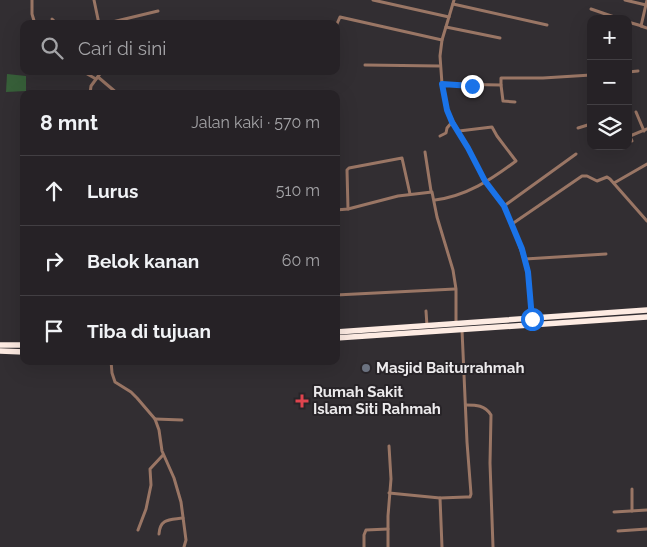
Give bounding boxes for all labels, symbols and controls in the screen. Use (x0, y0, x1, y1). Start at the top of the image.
map controls (587, 15, 632, 150)
button: + (587, 15, 632, 60)
search box (20, 20, 340, 75)
icon: search (38, 34, 66, 62)
text: Cari di sini (78, 37, 166, 59)
button: − (587, 60, 632, 105)
route end (461, 75, 484, 98)
button: layers (587, 105, 632, 150)
text: 8 mnt (40, 110, 98, 135)
text: Jalan kaki · 570 m (191, 113, 320, 132)
icon: ahead (40, 177, 68, 205)
text: Lurus (87, 180, 138, 202)
text: 510 m (276, 181, 320, 200)
icon: right (40, 247, 68, 275)
text: Belok kanan (87, 250, 199, 272)
text: 60 m (282, 251, 320, 270)
route start (521, 308, 544, 331)
icon: arrive (40, 317, 68, 345)
text: Tiba di tujuan (87, 320, 211, 342)
place label: Masjid Baiturrahmah (376, 359, 524, 377)
marker: Masjid Baiturrahmah (360, 362, 372, 374)
place label: Rumah Sakit Islam Siti Rahmah (313, 383, 441, 418)
marker: Rumah Sakit Islam Siti Rahmah (295, 394, 309, 408)

